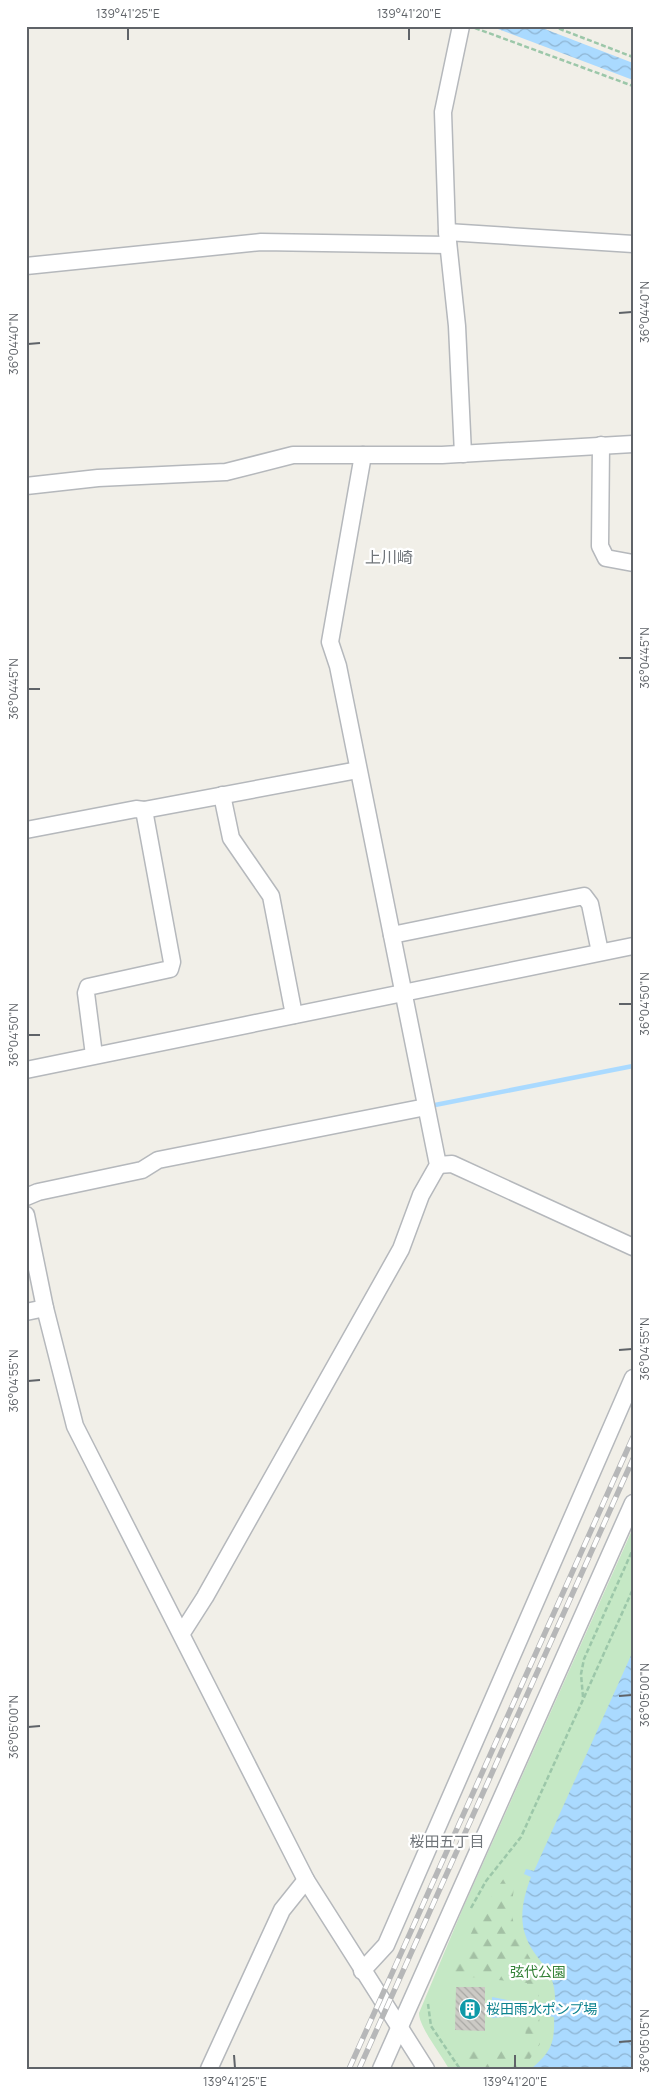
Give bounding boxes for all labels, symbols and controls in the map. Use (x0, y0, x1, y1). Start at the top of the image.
text: 139°41'25"E (96, 5, 160, 22)
text: 139°41'20"E (377, 5, 441, 22)
text: 36°04'40"N (636, 281, 653, 343)
text: 36°04'40"N (5, 313, 22, 375)
district label: 上川崎 (365, 546, 413, 568)
text: 36°04'45"N (636, 627, 653, 689)
text: 36°04'45"N (5, 658, 22, 720)
text: 36°04'50"N (636, 972, 653, 1036)
text: 36°04'50"N (5, 1003, 22, 1067)
text: 36°04'55"N (636, 1318, 653, 1380)
text: 36°04'55"N (5, 1350, 22, 1412)
text: 36°05'00"N (636, 1663, 653, 1727)
text: 36°05'00"N (5, 1695, 22, 1759)
district label: 桜田五丁目 (409, 1831, 485, 1852)
park label: 弦代公園 (510, 1962, 566, 1981)
building icon: 桜田雨水ポンプ場 (458, 1997, 482, 2021)
place label: 桜田雨水ポンプ場 (486, 1999, 598, 2018)
text: 36°05'05"N (636, 2009, 653, 2073)
text: 139°41'25"E (203, 2073, 267, 2090)
text: 139°41'20"E (483, 2073, 547, 2090)

